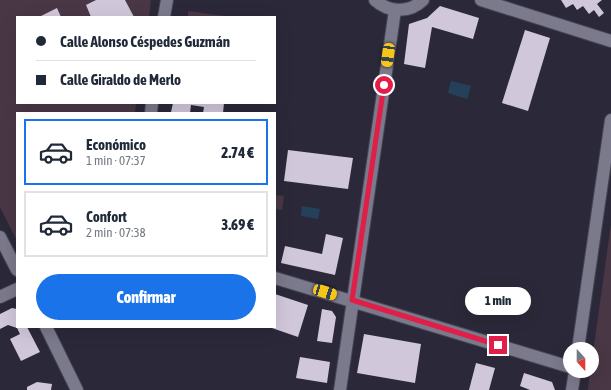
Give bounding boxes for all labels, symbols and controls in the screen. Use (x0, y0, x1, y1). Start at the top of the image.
text: Calle Alonso Céspedes Guzmán (60, 33, 230, 50)
car (380, 42, 396, 68)
text: Calle Giraldo de Merlo (60, 71, 181, 88)
route start (375, 76, 393, 94)
icon: car (38, 134, 74, 170)
text: Económico (86, 136, 146, 153)
text: 2.74 € (221, 144, 254, 161)
text: 1 min · 07:37 (86, 153, 146, 168)
icon: car (38, 206, 74, 242)
text: Confort (86, 208, 127, 225)
text: 3.69 € (221, 216, 254, 233)
text: 2 min · 07:38 (86, 225, 146, 240)
button: Confirmar (36, 274, 256, 320)
car (312, 283, 338, 301)
callout: 1 min (465, 287, 531, 315)
text: 1 min (485, 293, 511, 308)
route end (489, 336, 507, 354)
north arrow (563, 342, 599, 378)
map controls (563, 342, 599, 378)

